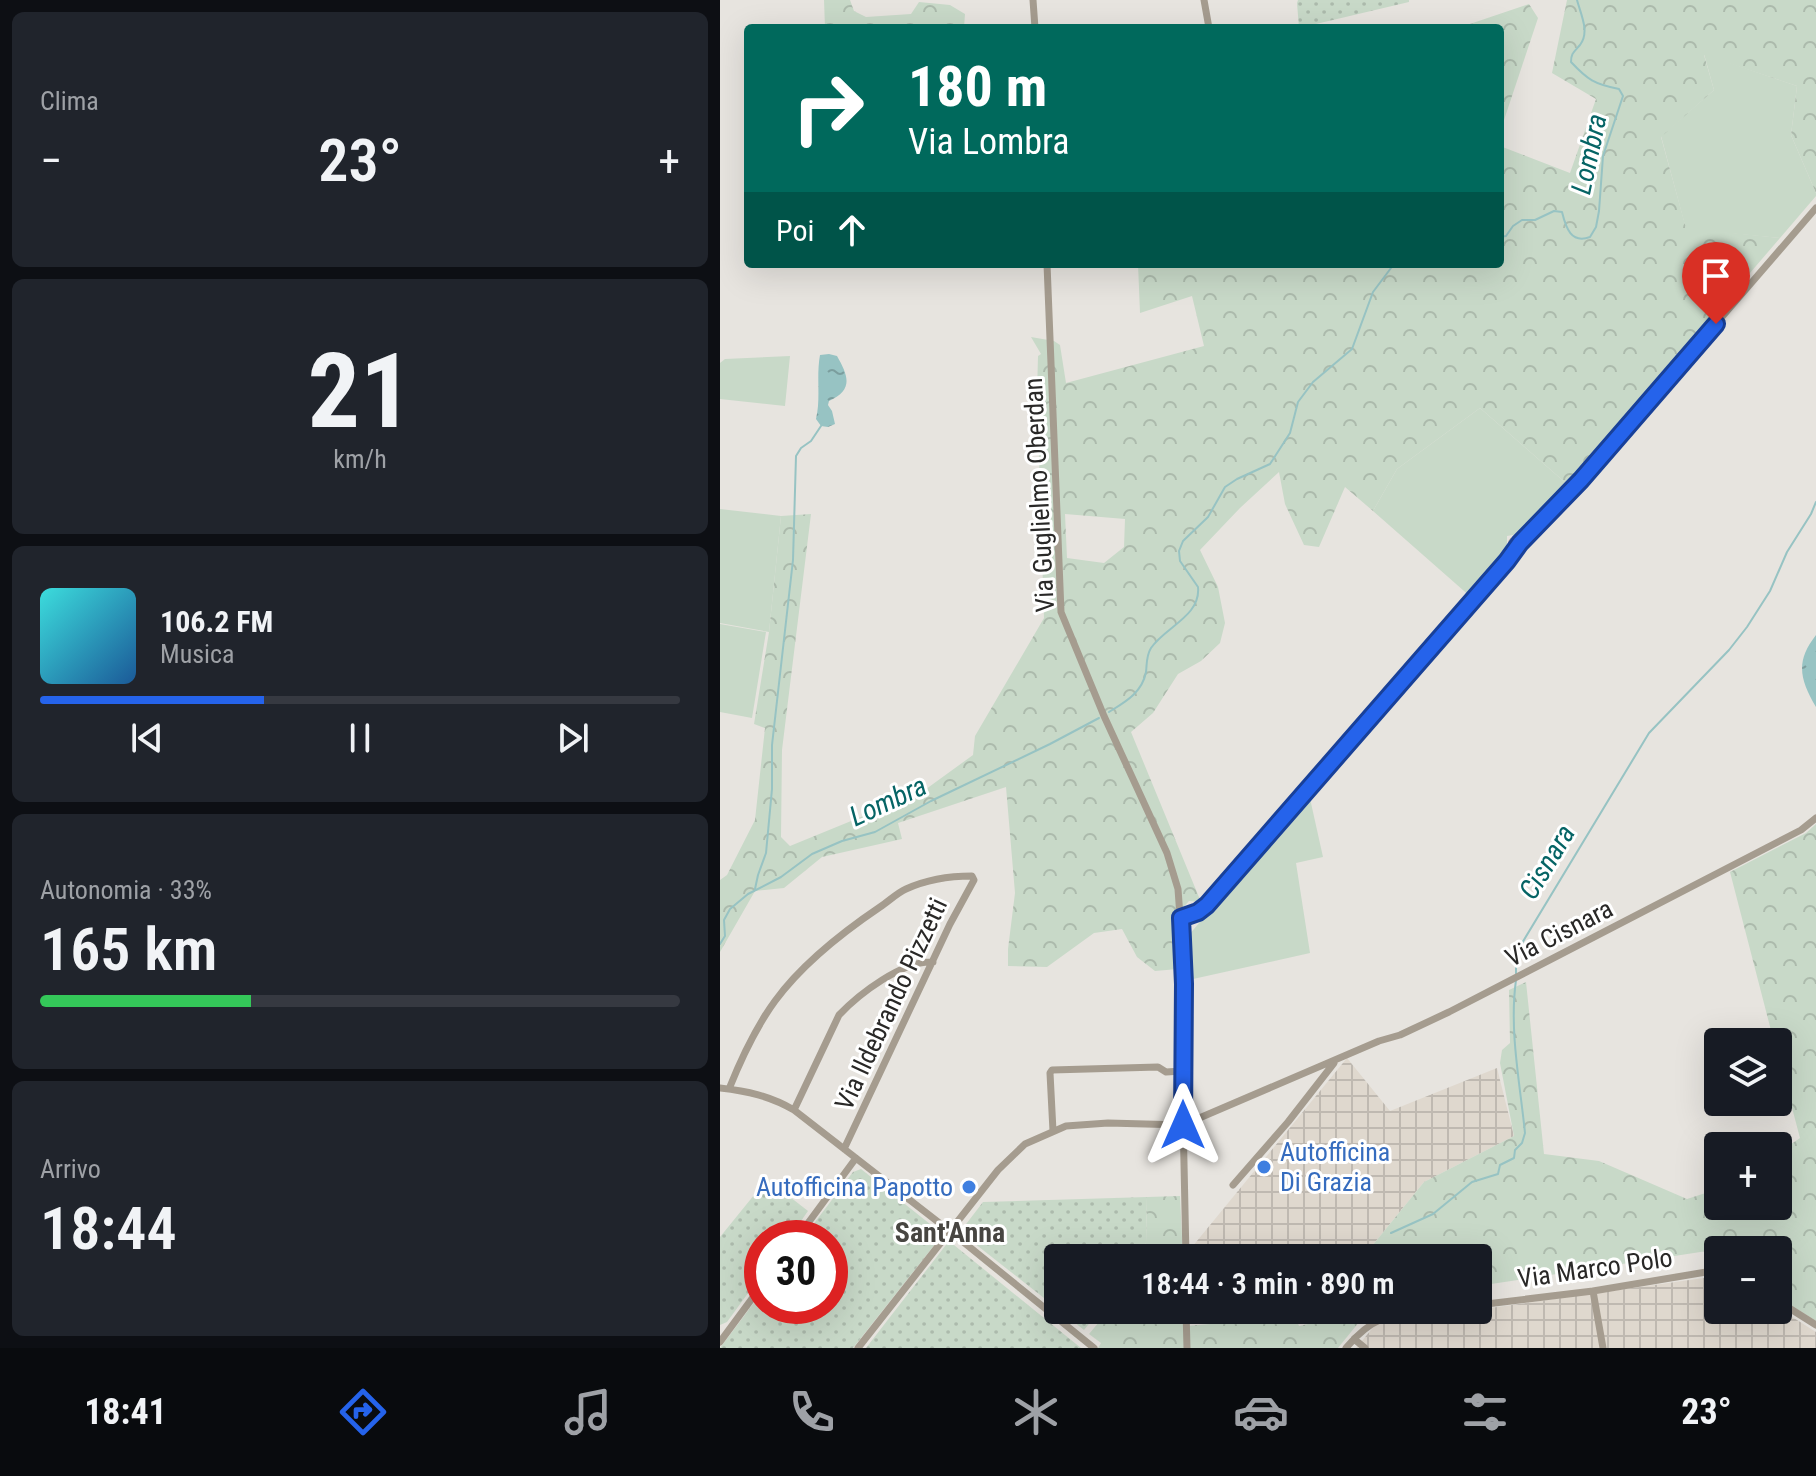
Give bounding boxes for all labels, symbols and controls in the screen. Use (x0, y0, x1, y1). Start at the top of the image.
text: 180 m (908, 54, 1047, 120)
icon: right (776, 56, 880, 160)
text: Clima (40, 86, 99, 116)
water label: Lombra (1564, 111, 1614, 197)
text: Via Lombra (908, 121, 1070, 163)
text: 23° (318, 125, 402, 196)
text: − (40, 135, 62, 187)
text: + (658, 135, 680, 187)
icon: ahead (830, 208, 874, 252)
text: Poi (776, 213, 814, 248)
pin (1682, 242, 1750, 324)
icon: arrive (1694, 254, 1738, 298)
text: 21 (307, 331, 413, 452)
street label: Via Guglielmo Oberdan (1018, 377, 1060, 613)
text: km/h (333, 444, 387, 474)
text: 106.2 FM (160, 604, 273, 639)
text: Musica (160, 639, 235, 669)
icon: previous (125, 716, 169, 760)
icon: pause (338, 716, 382, 760)
icon: next (551, 716, 595, 760)
water label: Lombra (844, 769, 932, 833)
water label: Cisnara (1512, 819, 1582, 905)
text: Autonomia · 33% (40, 875, 212, 905)
street label: Via Ildebrando Pizzetti (829, 893, 953, 1115)
street label: Via Cisnara (1500, 893, 1618, 973)
text: 165 km (40, 914, 217, 985)
map controls (1704, 1028, 1792, 1324)
button: layers (1704, 1028, 1792, 1116)
position arrow (1141, 1083, 1225, 1167)
button: + (1704, 1132, 1792, 1220)
place label: Autofficina Di Grazia (1280, 1137, 1390, 1197)
text: Arrivo (40, 1154, 101, 1184)
marker: Autofficina Di Grazia (1255, 1158, 1273, 1176)
place label: Autofficina Papotto (756, 1172, 953, 1202)
marker: Autofficina Papotto (960, 1178, 978, 1196)
text: 18:44 (40, 1193, 177, 1264)
district label: Sant'Anna (895, 1216, 1005, 1249)
speed limit sign: 30 (744, 1220, 848, 1324)
button: − (1704, 1236, 1792, 1324)
street label: Via Marco Polo (1516, 1242, 1674, 1294)
text: 18:44 · 3 min · 890 m (1141, 1266, 1395, 1301)
icon: directions (335, 1384, 391, 1440)
icon: music (560, 1384, 616, 1440)
icon: phone (784, 1384, 840, 1440)
icon: climate (1008, 1384, 1064, 1440)
icon: car (1233, 1384, 1289, 1440)
icon: filters (1457, 1384, 1513, 1440)
text: 18:41 (84, 1391, 167, 1433)
text: 23° (1681, 1391, 1732, 1433)

